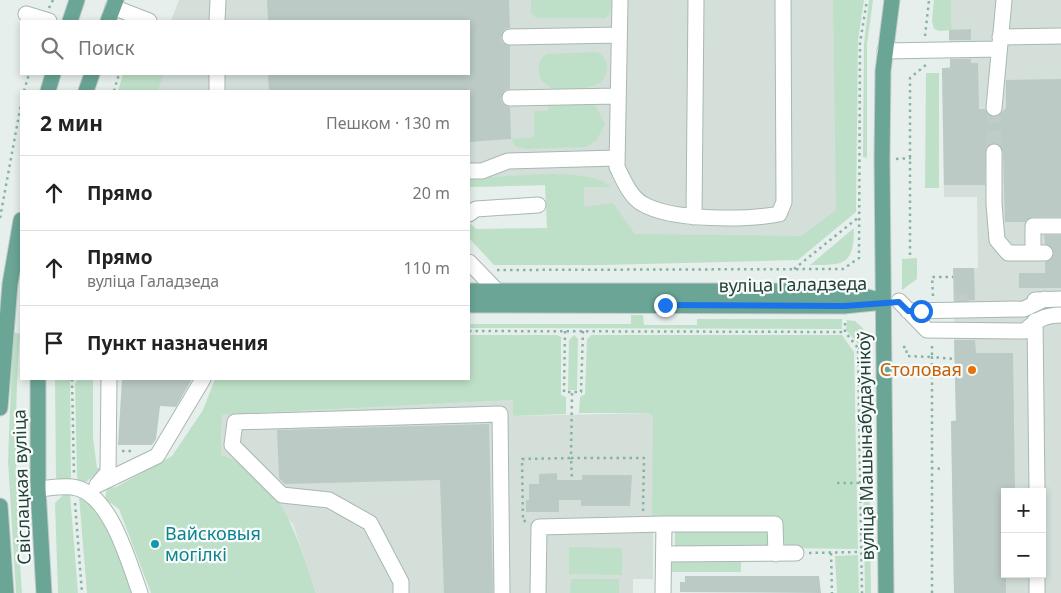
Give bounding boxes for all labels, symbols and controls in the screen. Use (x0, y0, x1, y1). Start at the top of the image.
search box (20, 20, 470, 75)
icon: search (38, 34, 66, 62)
text: Поиск (78, 35, 134, 61)
text: 2 мин (40, 109, 103, 137)
text: Пешком · 130 m (326, 112, 450, 134)
icon: ahead (40, 179, 68, 207)
text: Прямо (87, 180, 153, 206)
text: 20 m (413, 182, 450, 204)
text: Прямо (87, 244, 153, 270)
icon: ahead (40, 254, 68, 282)
text: 110 m (403, 257, 450, 279)
text: вуліца Галадзеда (87, 270, 219, 292)
street label: вуліца Галадзеда (719, 271, 867, 297)
route end (654, 294, 677, 317)
route start (910, 300, 933, 323)
icon: arrive (40, 329, 68, 357)
text: Пункт назначения (87, 330, 268, 356)
street label: вуліца Машынабудаўнікоў (851, 331, 879, 561)
place label: Столовая (880, 357, 962, 381)
marker: Столовая (966, 364, 978, 376)
street label: Свіслацкая вуліца (6, 409, 36, 565)
map controls (1001, 488, 1046, 578)
button: + (1001, 488, 1046, 533)
place label: Вайсковыя могілкі (165, 521, 261, 566)
button: − (1001, 533, 1046, 578)
marker: Вайсковыя могілкі (149, 538, 161, 550)

